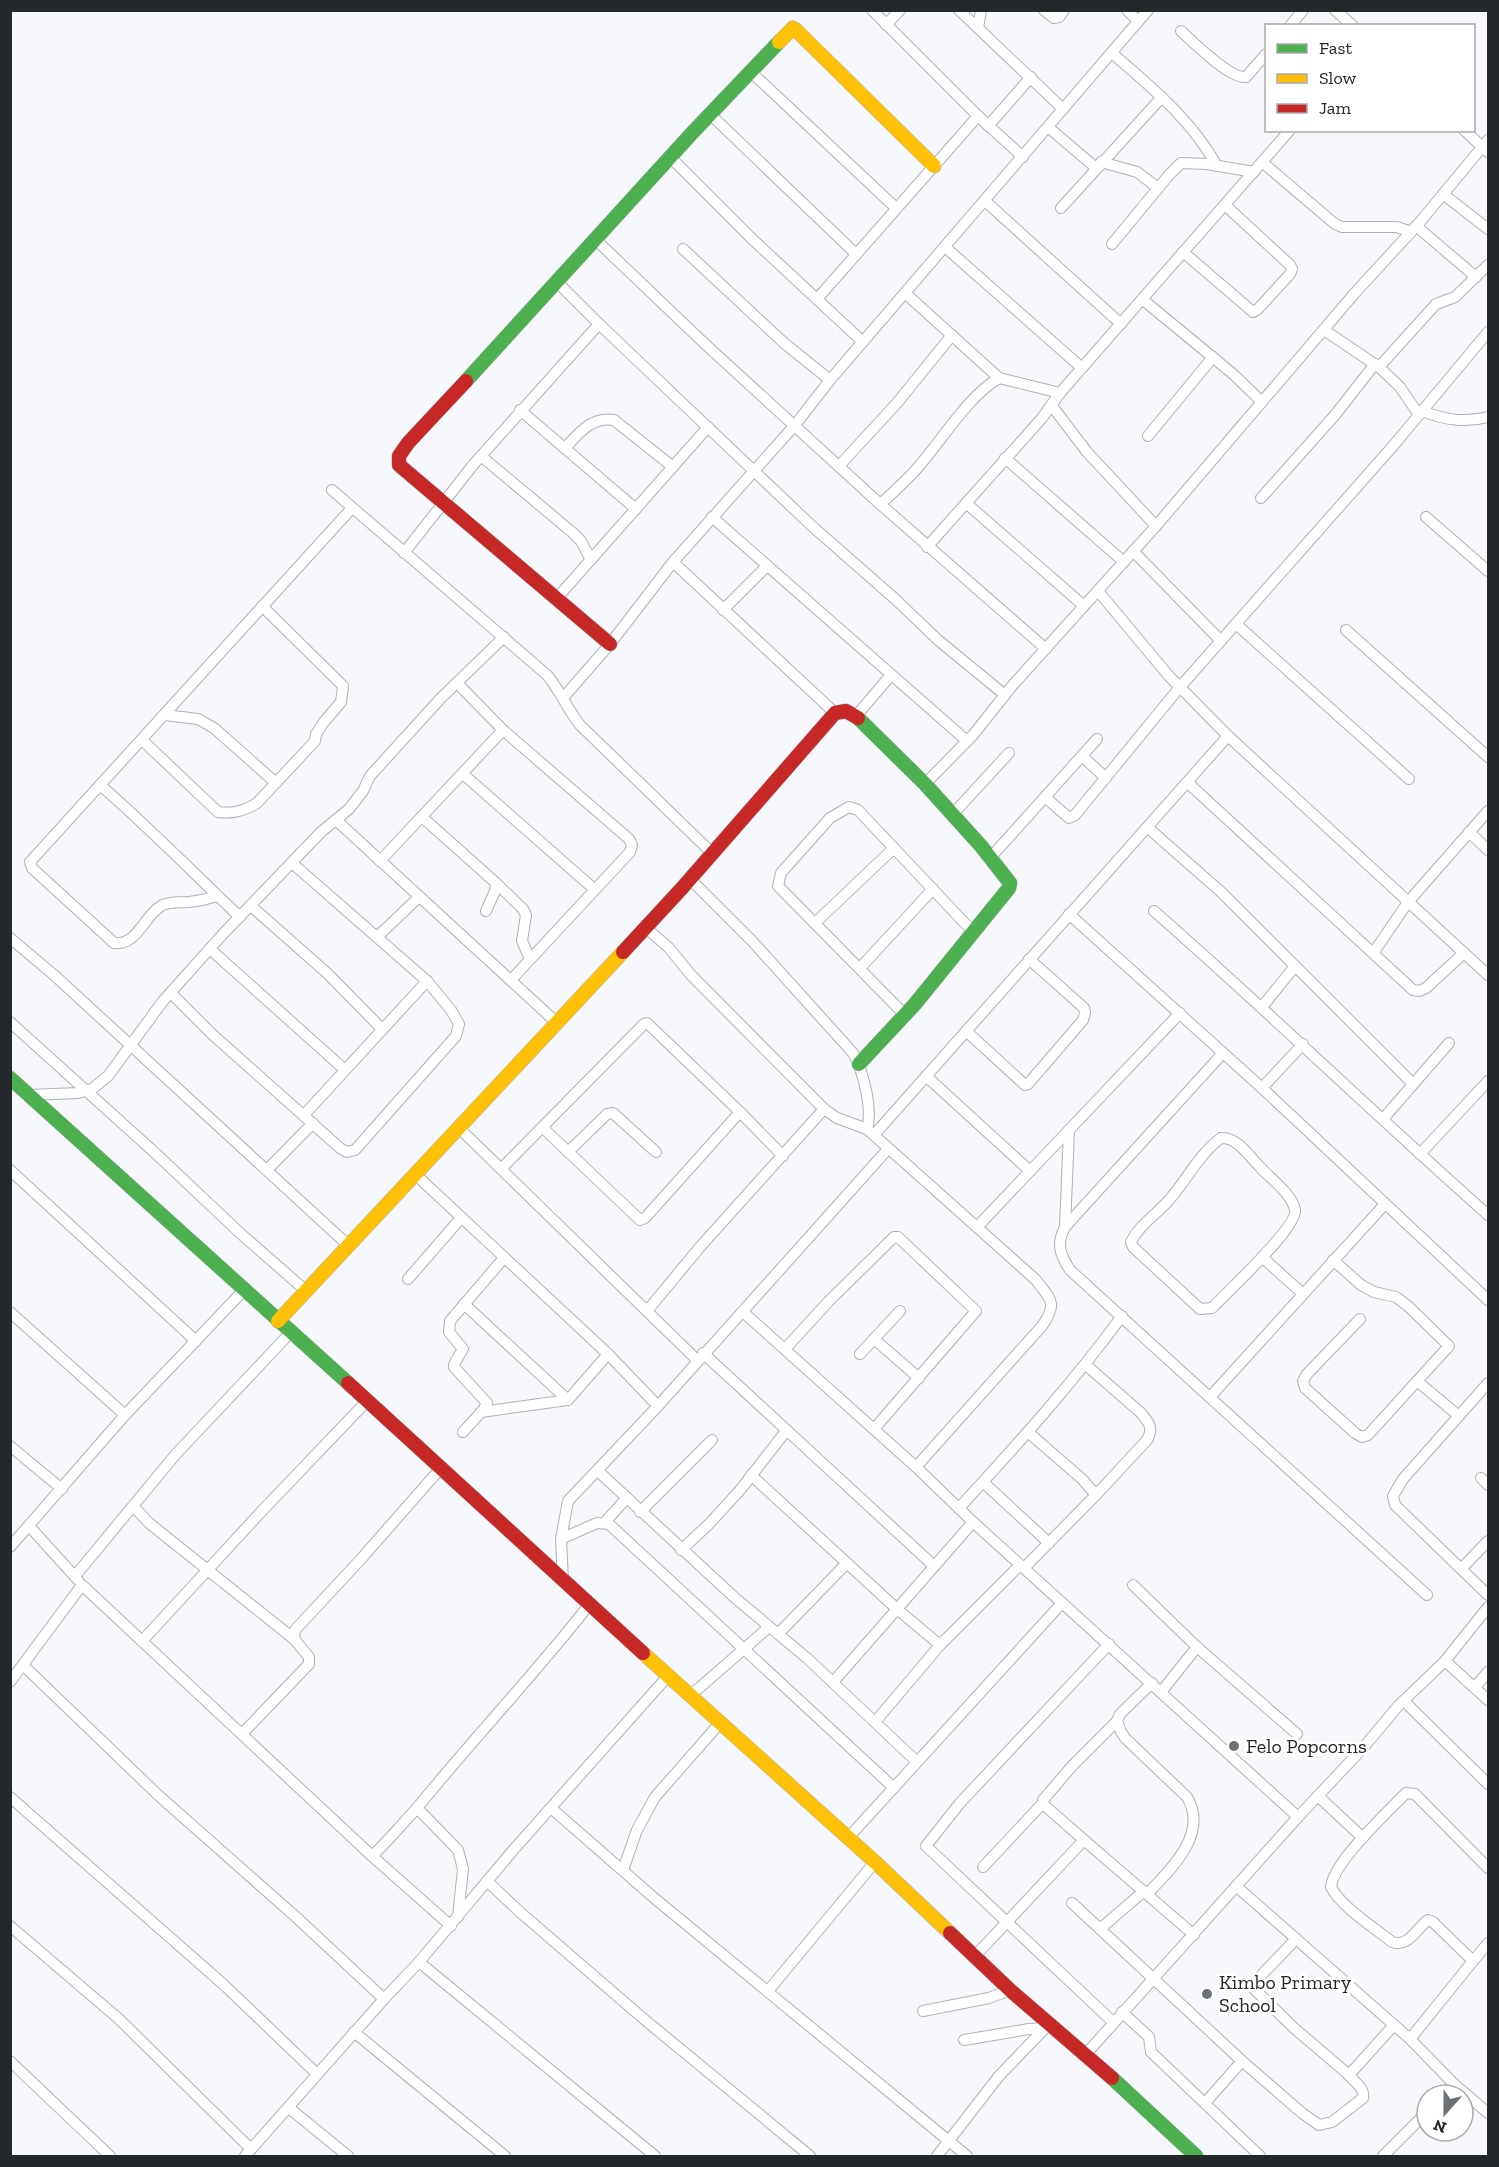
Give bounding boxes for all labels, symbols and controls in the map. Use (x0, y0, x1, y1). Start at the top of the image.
legend (1265, 24, 1475, 132)
text: Fast (1319, 37, 1352, 59)
text: Slow (1319, 67, 1356, 89)
text: Jam (1319, 97, 1351, 119)
place label: Felo Popcorns (1246, 1734, 1367, 1758)
marker: Felo Popcorns (1227, 1739, 1241, 1753)
place label: Kimbo Primary School (1219, 1970, 1352, 2017)
marker: Kimbo Primary School (1200, 1987, 1214, 2001)
north arrow (1415, 2083, 1475, 2143)
text: N (1431, 2115, 1449, 2138)

